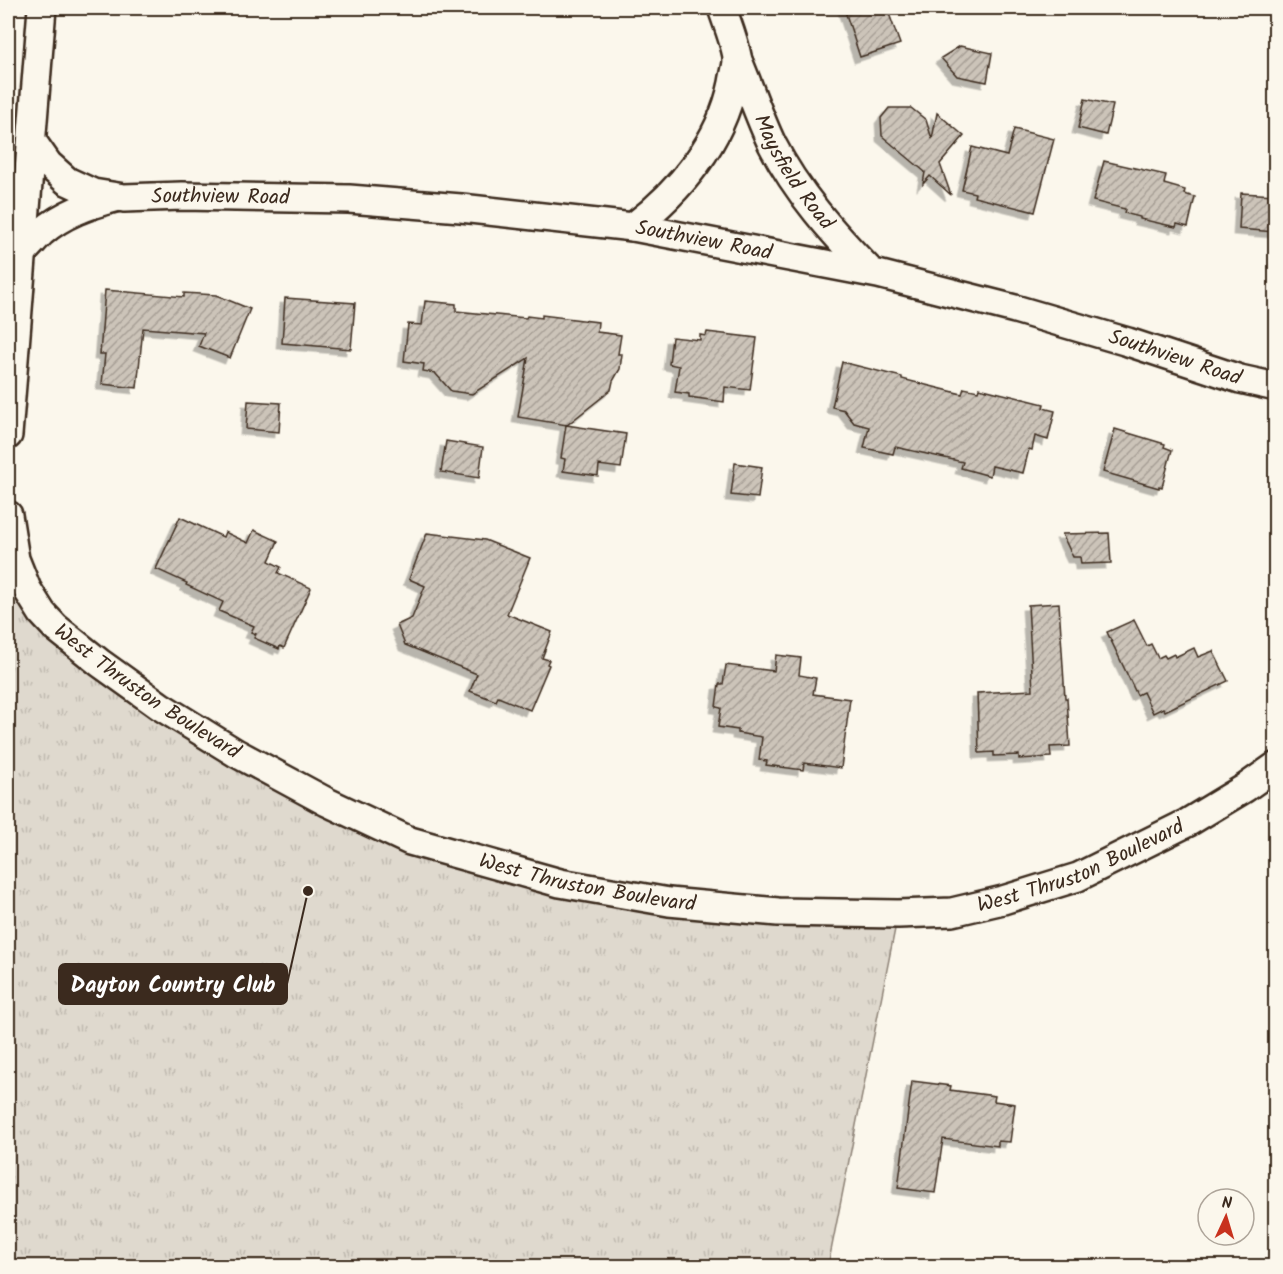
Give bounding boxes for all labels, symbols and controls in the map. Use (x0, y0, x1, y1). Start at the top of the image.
street label: Maysfield Road (744, 109, 842, 238)
street label: Southview Road (151, 180, 290, 214)
street label: Southview Road (633, 211, 775, 270)
street label: Southview Road (1104, 321, 1246, 395)
street label: West Thruston Boulevard (46, 616, 247, 769)
street label: West Thruston Boulevard (974, 810, 1190, 922)
street label: West Thruston Boulevard (475, 845, 698, 921)
callout: Dayton Country Club (59, 964, 287, 1004)
text: Dayton Country Club (71, 969, 275, 1004)
north arrow (1196, 1187, 1256, 1247)
text: N (1221, 1191, 1233, 1216)

